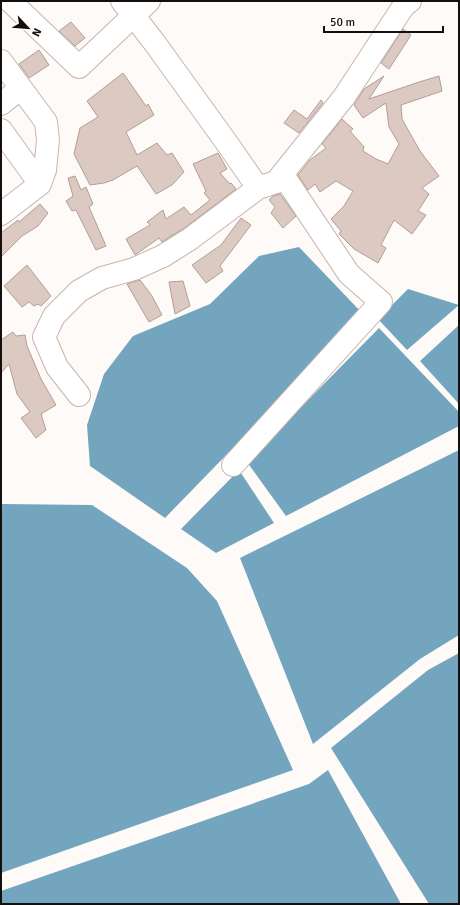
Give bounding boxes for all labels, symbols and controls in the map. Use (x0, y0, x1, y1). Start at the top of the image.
north arrow (8, 8, 48, 48)
scale bar (324, 8, 443, 34)
text: 50 m (330, 15, 355, 30)
text: N (29, 26, 44, 38)

